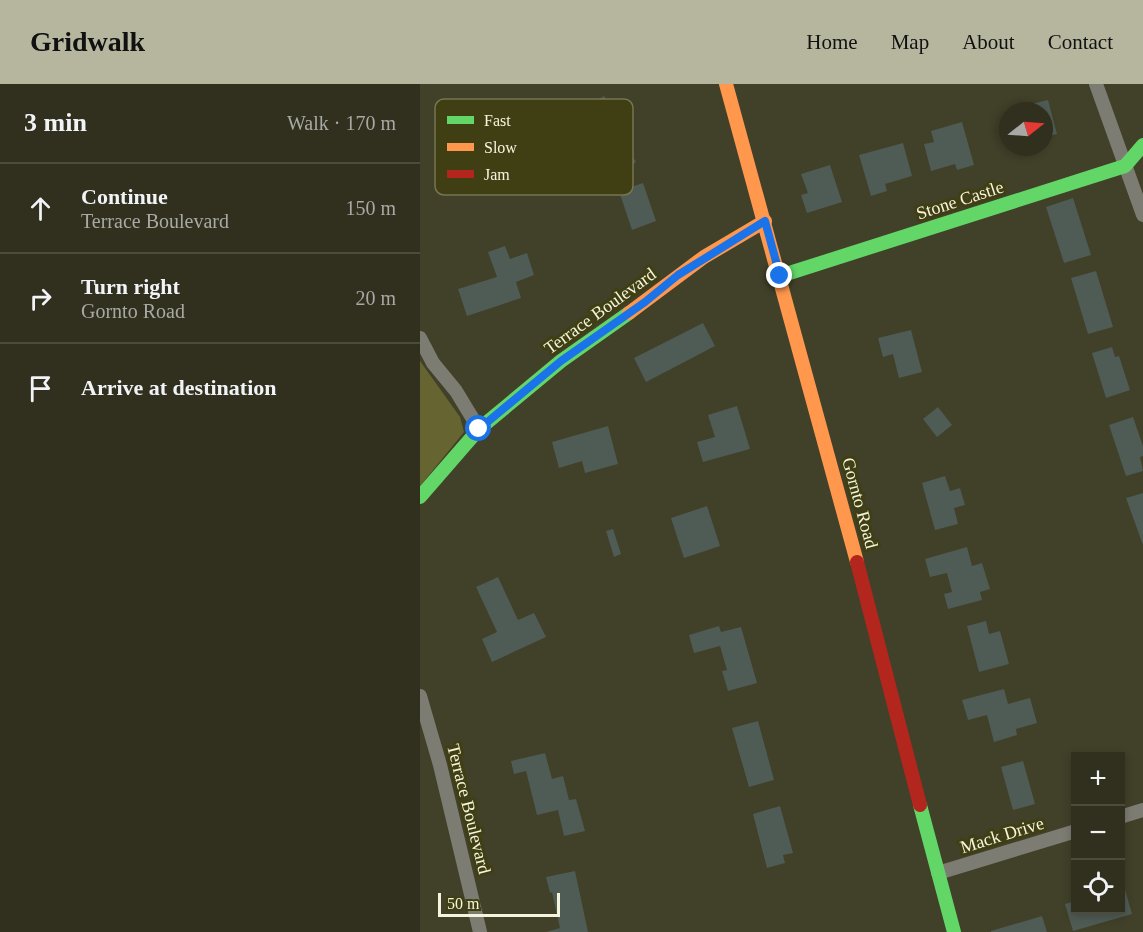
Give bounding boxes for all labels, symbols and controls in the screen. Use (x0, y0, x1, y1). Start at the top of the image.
text: Gridwalk (30, 26, 145, 57)
text: Home (806, 30, 858, 54)
text: Map (891, 30, 929, 54)
text: About (962, 30, 1015, 54)
text: Contact (1048, 30, 1113, 54)
legend (435, 99, 633, 195)
north arrow (999, 102, 1053, 156)
text: 3 min (24, 108, 87, 137)
text: Walk · 170 m (287, 112, 396, 134)
text: Fast (484, 112, 511, 129)
text: Slow (484, 139, 517, 156)
text: Jam (484, 166, 510, 183)
street label: Stone Castle (914, 177, 1006, 223)
text: Continue (81, 184, 168, 209)
icon: ahead (24, 192, 57, 225)
text: 150 m (345, 197, 396, 219)
text: Terrace Boulevard (81, 210, 229, 232)
route end (766, 262, 792, 288)
street label: Terrace Boulevard (540, 264, 660, 358)
text: Turn right (81, 274, 180, 299)
icon: right (24, 282, 57, 315)
text: 20 m (355, 287, 396, 309)
text: Gornto Road (81, 300, 185, 322)
icon: arrive (24, 372, 57, 405)
text: Arrive at destination (81, 375, 277, 400)
route start (465, 415, 491, 441)
street label: Gornto Road (838, 455, 882, 551)
street label: Terrace Boulevard (443, 742, 495, 876)
map controls (1071, 752, 1125, 914)
button: + (1071, 752, 1125, 806)
button: − (1071, 806, 1125, 860)
street label: Mack Drive (958, 813, 1046, 857)
button: locate (1071, 860, 1125, 914)
scale bar (438, 890, 560, 918)
text: 50 m (447, 895, 479, 912)

